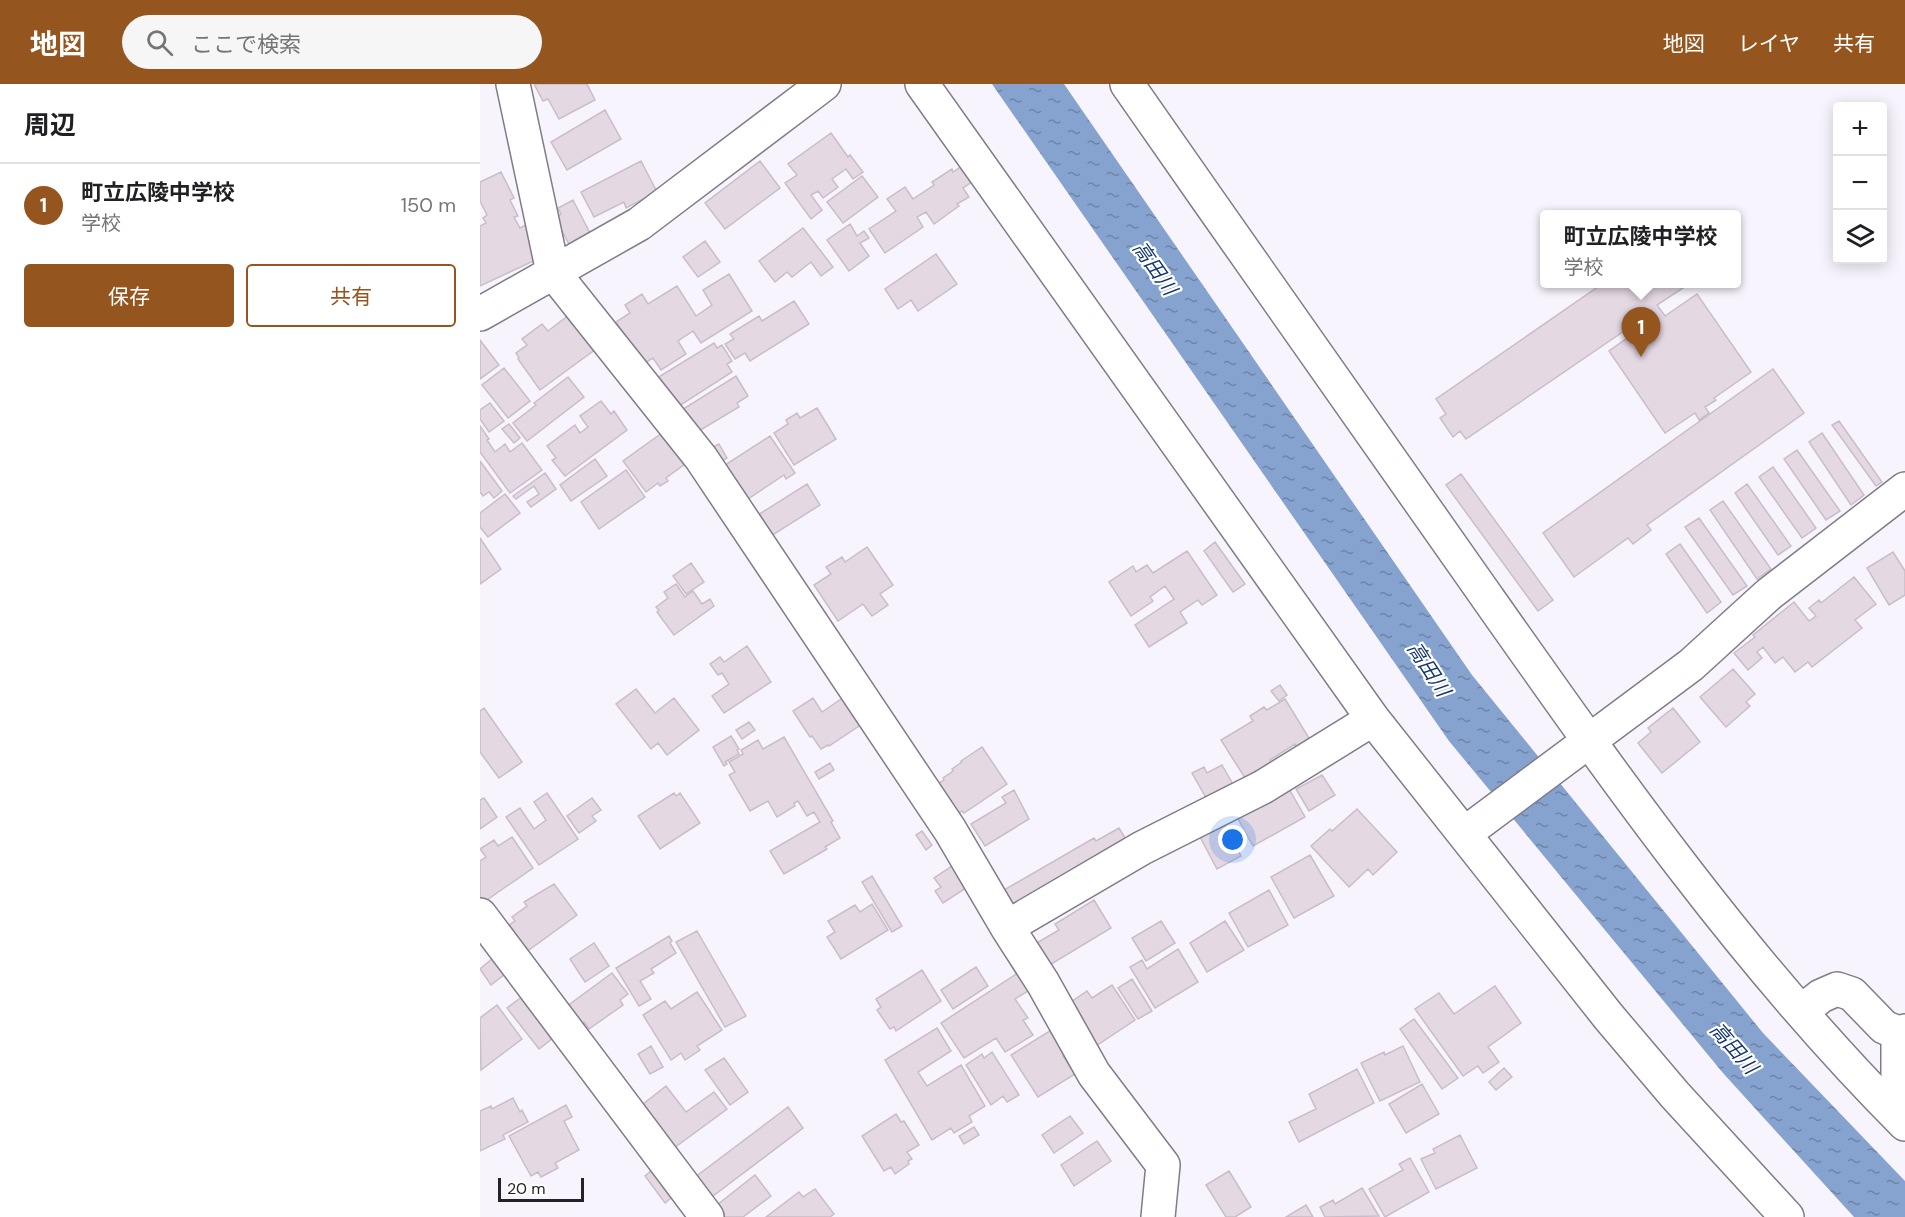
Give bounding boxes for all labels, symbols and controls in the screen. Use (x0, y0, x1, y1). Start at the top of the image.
search box (122, 15, 542, 69)
text: 地図 (30, 26, 86, 63)
icon: search (143, 26, 176, 59)
text: ここで検索 (191, 30, 301, 59)
text: 地図 (1663, 30, 1705, 58)
text: レイヤ (1738, 30, 1800, 58)
text: 共有 (1833, 30, 1875, 58)
map controls (1833, 102, 1887, 264)
button: + (1833, 102, 1887, 156)
text: 周辺 (24, 108, 76, 142)
button: − (1833, 156, 1887, 210)
text: 町立広陵中学校 (81, 178, 235, 207)
text: 1 (40, 192, 47, 218)
text: 150 m (401, 192, 456, 218)
text: 学校 (81, 210, 121, 236)
popup (1540, 210, 1741, 288)
button: layers (1833, 210, 1887, 264)
text: 町立広陵中学校 (1563, 222, 1718, 251)
water label: 高田川 (1127, 236, 1184, 302)
text: 学校 (1563, 254, 1603, 280)
button: 保存 (24, 264, 234, 327)
button: 共有 (246, 264, 456, 327)
pin: 1 (1622, 308, 1660, 357)
water label: 高田川 (1402, 637, 1457, 703)
your location (1218, 825, 1247, 854)
water label: 高田川 (1705, 1017, 1765, 1081)
scale bar (498, 1175, 584, 1202)
text: 20 m (507, 1178, 546, 1199)

